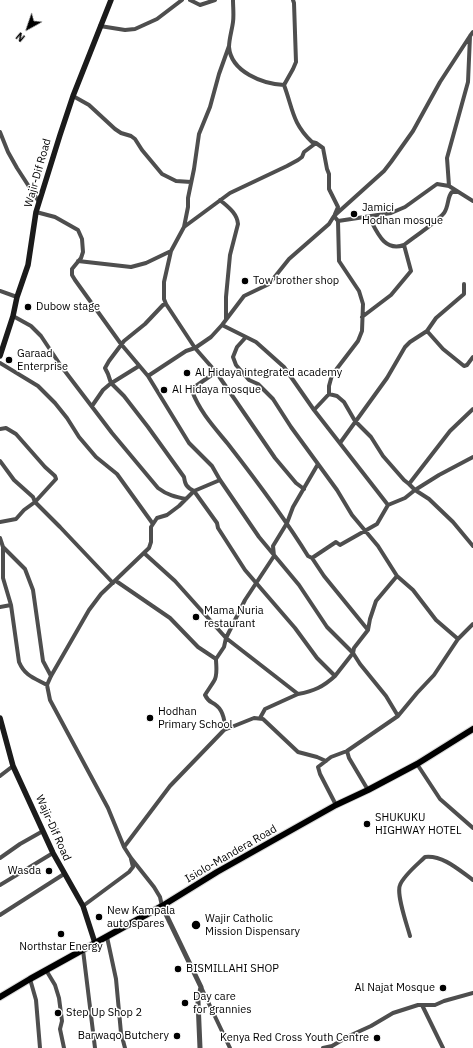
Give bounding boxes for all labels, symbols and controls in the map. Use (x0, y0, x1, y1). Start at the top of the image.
north arrow (8, 8, 48, 48)
text: N (13, 29, 28, 45)
street label: Wajir-Dif Road (22, 137, 54, 209)
place label: Jamici Hodhan mosque (362, 201, 443, 227)
marker: Jamici Hodhan mosque (349, 209, 359, 219)
place label: Tow brother shop (253, 274, 339, 288)
marker: Tow brother shop (240, 276, 250, 286)
place label: Dubow stage (36, 300, 100, 314)
marker: Dubow stage (23, 302, 33, 312)
place label: Garaad Enterprise (17, 347, 68, 373)
marker: Garaad Enterprise (4, 355, 14, 365)
place label: Al Hidaya integrated academy (195, 366, 342, 380)
marker: Al Hidaya integrated academy (182, 368, 192, 378)
place label: Al Hidaya mosque (172, 383, 261, 397)
marker: Al Hidaya mosque (159, 385, 169, 395)
place label: Mama Nuria restaurant (204, 604, 264, 630)
marker: Mama Nuria restaurant (191, 612, 201, 622)
place label: Hodhan Primary School (158, 705, 233, 731)
marker: Hodhan Primary School (145, 713, 155, 723)
street label: Wajir-Dif Road (33, 793, 73, 863)
place label: SHUKUKU HIGHWAY HOTEL (375, 811, 461, 837)
marker: SHUKUKU HIGHWAY HOTEL (362, 819, 372, 829)
street label: Isiolo-Mandera Road (183, 822, 279, 886)
place label: Wasda (8, 864, 41, 878)
marker: Wasda (44, 866, 54, 876)
place label: New Kampala auto spares (107, 904, 175, 930)
marker: New Kampala auto spares (94, 912, 104, 922)
place label: Wajir Catholic Mission Dispensary (205, 912, 300, 938)
marker: Wajir Catholic Mission Dispensary (190, 919, 202, 931)
marker: Northstar Energy (56, 929, 66, 939)
place label: Northstar Energy (19, 940, 103, 954)
place label: BISMILLAHI SHOP (186, 962, 279, 976)
marker: BISMILLAHI SHOP (173, 964, 183, 974)
place label: Al Najat Mosque (355, 981, 435, 995)
marker: Al Najat Mosque (438, 983, 448, 993)
place label: Day care for grannies (193, 990, 252, 1016)
marker: Day care for grannies (180, 998, 190, 1008)
place label: Step Up Shop 2 (66, 1006, 142, 1020)
marker: Step Up Shop 2 (53, 1008, 63, 1018)
place label: Barwaqo Butchery (78, 1029, 169, 1043)
marker: Barwaqo Butchery (172, 1031, 182, 1041)
place label: Kenya Red Cross Youth Centre (220, 1031, 369, 1045)
marker: Kenya Red Cross Youth Centre (372, 1033, 382, 1043)

